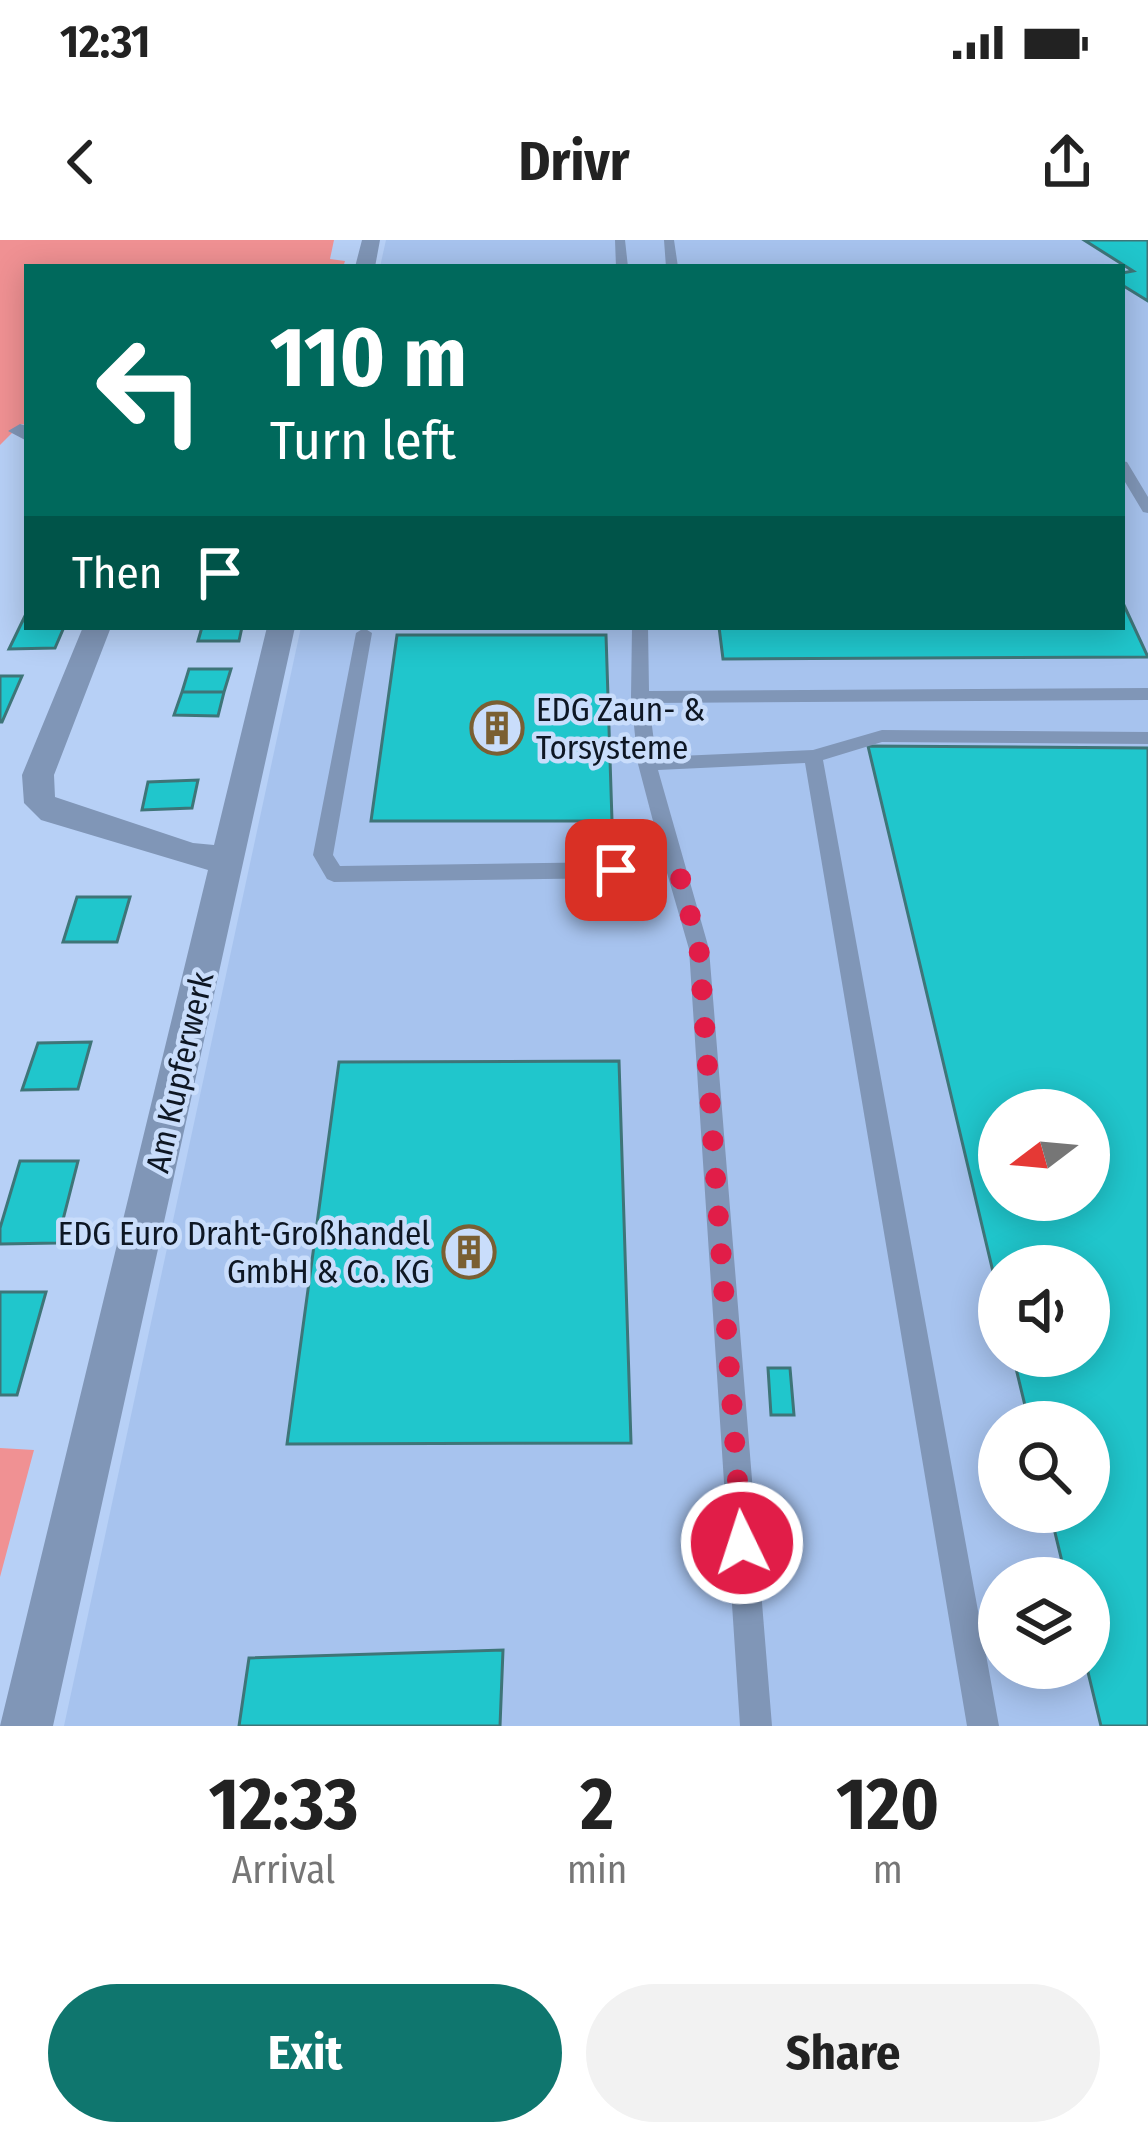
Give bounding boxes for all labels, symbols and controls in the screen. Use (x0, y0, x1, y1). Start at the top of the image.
text: 12:31 (60, 15, 150, 69)
icon: back (48, 129, 114, 195)
icon: share (1034, 129, 1100, 195)
text: Drivr (518, 130, 630, 194)
text: 110 m (270, 307, 467, 408)
icon: left (72, 312, 228, 468)
text: Turn left (270, 409, 456, 473)
icon: arrive (187, 540, 253, 606)
text: Then (72, 546, 163, 600)
place label: EDG Zaun- & Torsysteme (536, 690, 705, 768)
building icon: EDG Zaun- & Torsysteme (469, 700, 525, 756)
pin (565, 819, 667, 921)
icon: arrive (583, 837, 649, 903)
street label: Am Kupferwerk (137, 967, 223, 1177)
north arrow (978, 1089, 1110, 1221)
map controls (978, 1089, 1110, 1689)
place label: EDG Euro Draht-Großhandel GmbH & Co. KG (58, 1214, 430, 1292)
building icon: EDG Euro Draht-Großhandel GmbH & Co. KG (441, 1224, 497, 1280)
button: sound (978, 1245, 1110, 1377)
button: search (978, 1401, 1110, 1533)
position arrow (679, 1480, 805, 1606)
button: layers (978, 1557, 1110, 1689)
text: 12:33 (209, 1762, 358, 1848)
text: 2 (581, 1762, 614, 1848)
text: 120 (836, 1762, 939, 1848)
text: Arrival (232, 1847, 335, 1893)
text: min (567, 1847, 627, 1893)
text: m (873, 1847, 903, 1893)
button: Exit (48, 1984, 562, 2122)
button: Share (586, 1984, 1100, 2122)

